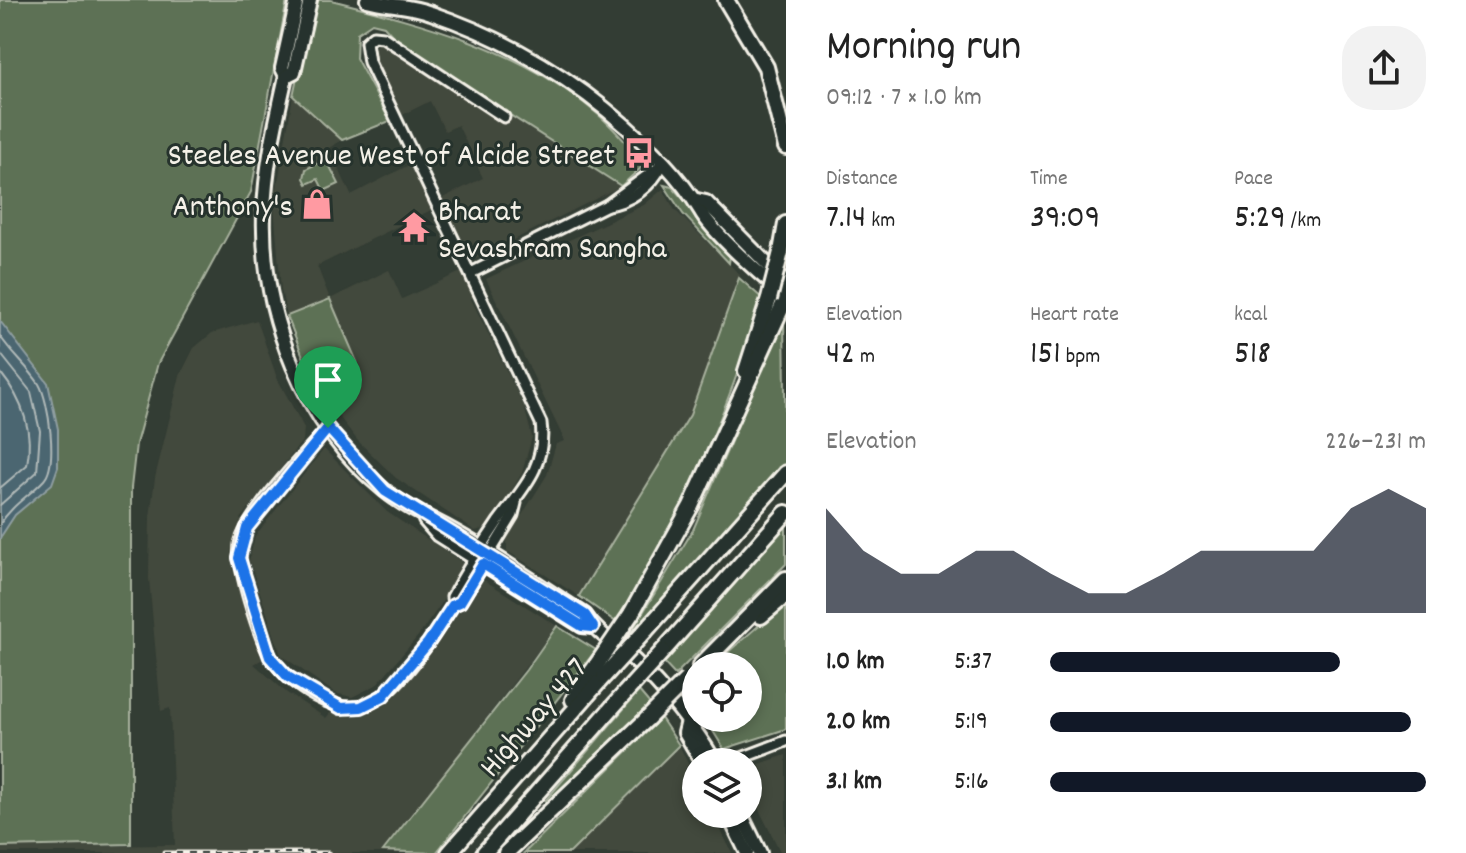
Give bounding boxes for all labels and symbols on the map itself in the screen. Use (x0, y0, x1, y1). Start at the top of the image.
place label: Steeles Avenue West of Alcide Street (168, 135, 615, 181)
bus stop icon: Steeles Avenue West of Alcide Street (622, 136, 656, 170)
place label: Anthony's (173, 186, 293, 232)
shop icon: Anthony's (300, 187, 334, 221)
place label: Bharat Sevashram Sangha (438, 191, 667, 274)
temple icon: Bharat Sevashram Sangha (397, 210, 431, 244)
pin (294, 346, 362, 428)
street label: Highway 427 (470, 649, 601, 790)

